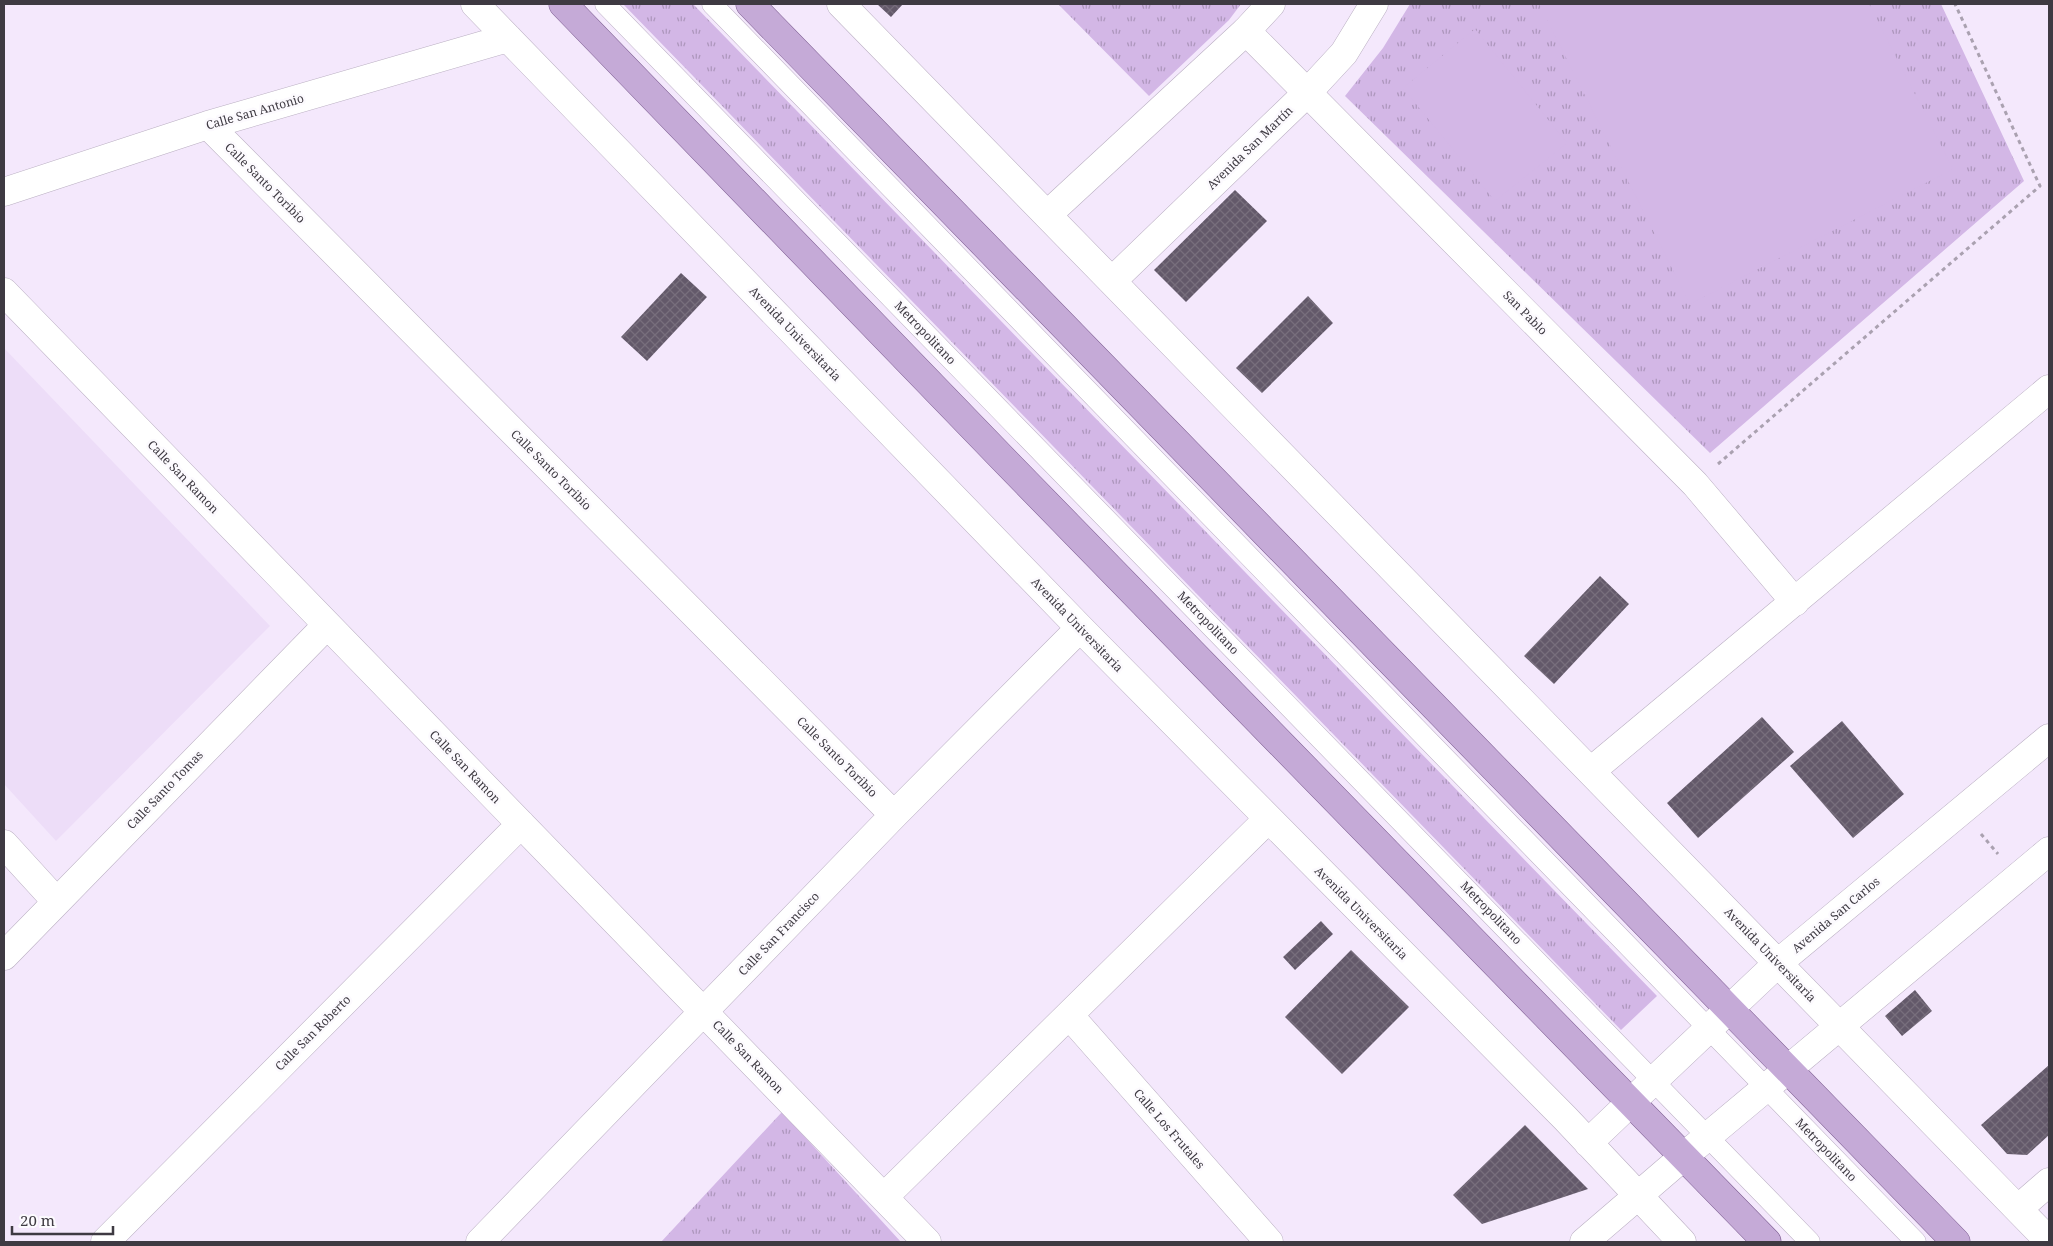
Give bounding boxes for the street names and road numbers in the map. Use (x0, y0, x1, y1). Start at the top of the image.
street label: Calle San Antonio (204, 89, 306, 134)
street label: Avenida San Martín (1203, 102, 1297, 193)
street label: Calle Santo Toribio (221, 139, 309, 227)
street label: Avenida Universitaria (746, 283, 845, 385)
street label: San Pablo (1499, 287, 1551, 339)
street label: Metropolitano (891, 297, 960, 368)
street label: Calle Santo Toribio (507, 426, 595, 514)
street label: Calle San Ramon (144, 436, 223, 517)
street label: Avenida Universitaria (1028, 574, 1127, 676)
street label: Metropolitano (1174, 587, 1243, 658)
street label: Calle Santo Toribio (793, 713, 881, 801)
street label: Calle San Ramon (426, 726, 505, 807)
street label: Calle Santo Tomas (123, 746, 207, 833)
street label: Avenida Universitaria (1311, 862, 1412, 963)
street label: Avenida San Carlos (1788, 873, 1883, 956)
street label: Metropolitano (1457, 877, 1526, 948)
street label: Calle San Francisco (734, 888, 823, 979)
street label: Avenida Universitaria (1721, 904, 1820, 1006)
street label: Calle San Roberto (271, 991, 354, 1074)
street label: Calle San Ramon (709, 1016, 788, 1097)
street label: Calle Los Frutales (1130, 1085, 1209, 1172)
street label: Metropolitano (1792, 1114, 1861, 1185)

